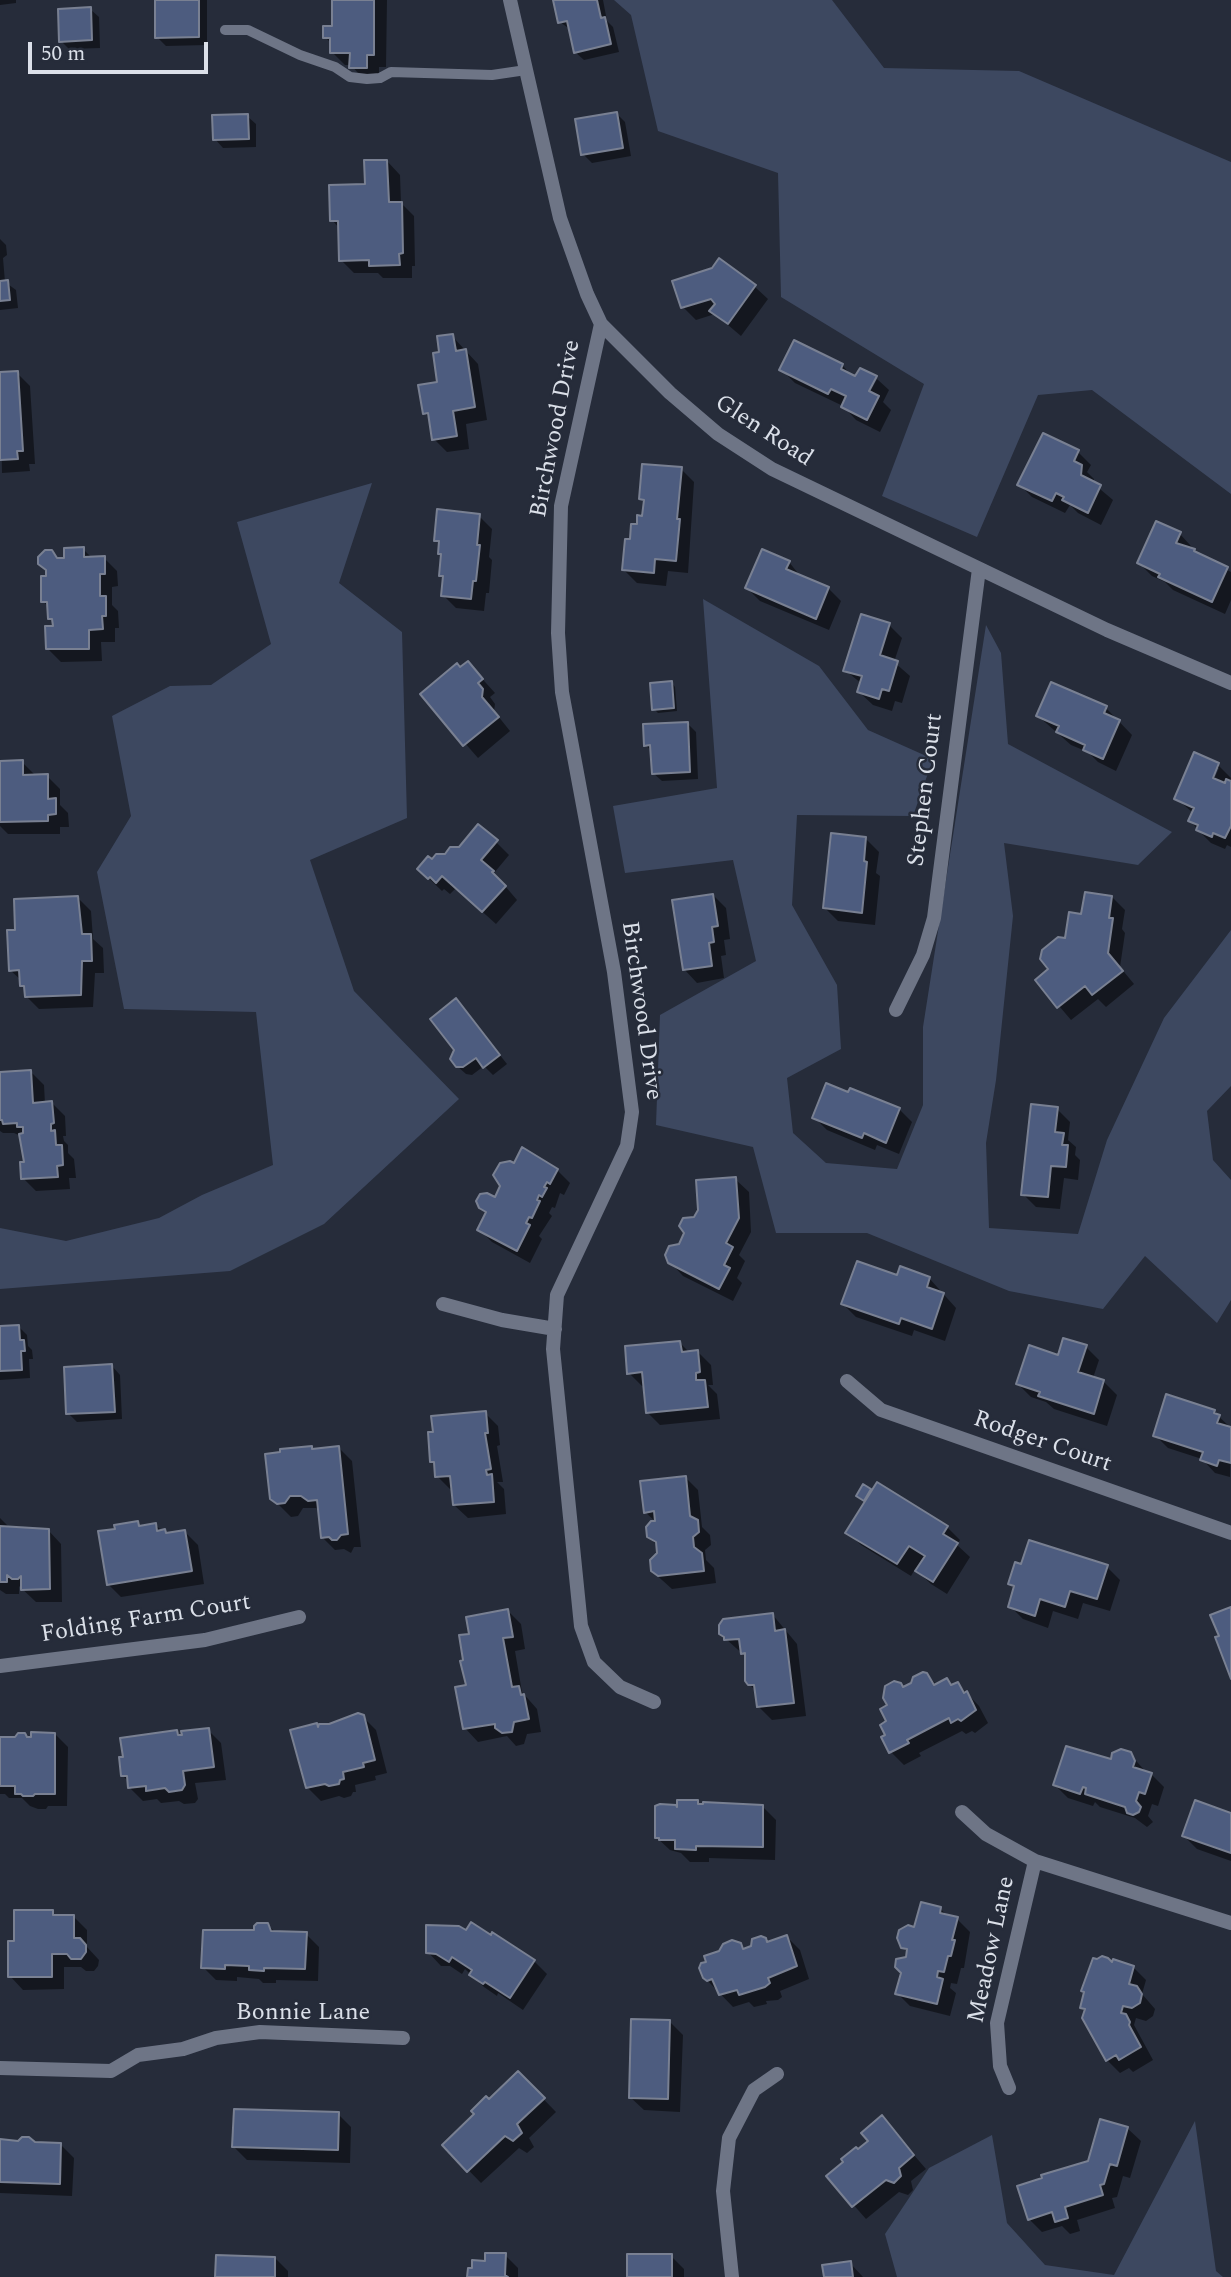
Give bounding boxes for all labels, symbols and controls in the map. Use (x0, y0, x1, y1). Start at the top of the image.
scale bar (32, 28, 212, 72)
text: 50 m (41, 38, 85, 70)
street label: Birchwood Drive (526, 338, 588, 520)
street label: Glen Road (709, 390, 817, 474)
street label: Stephen Court (903, 712, 951, 868)
street label: Birchwood Drive (613, 920, 667, 1102)
street label: Rodger Court (969, 1406, 1115, 1480)
street label: Folding Farm Court (39, 1589, 253, 1651)
street label: Meadow Lane (963, 1874, 1023, 2026)
street label: Bonnie Lane (236, 2000, 370, 2028)

